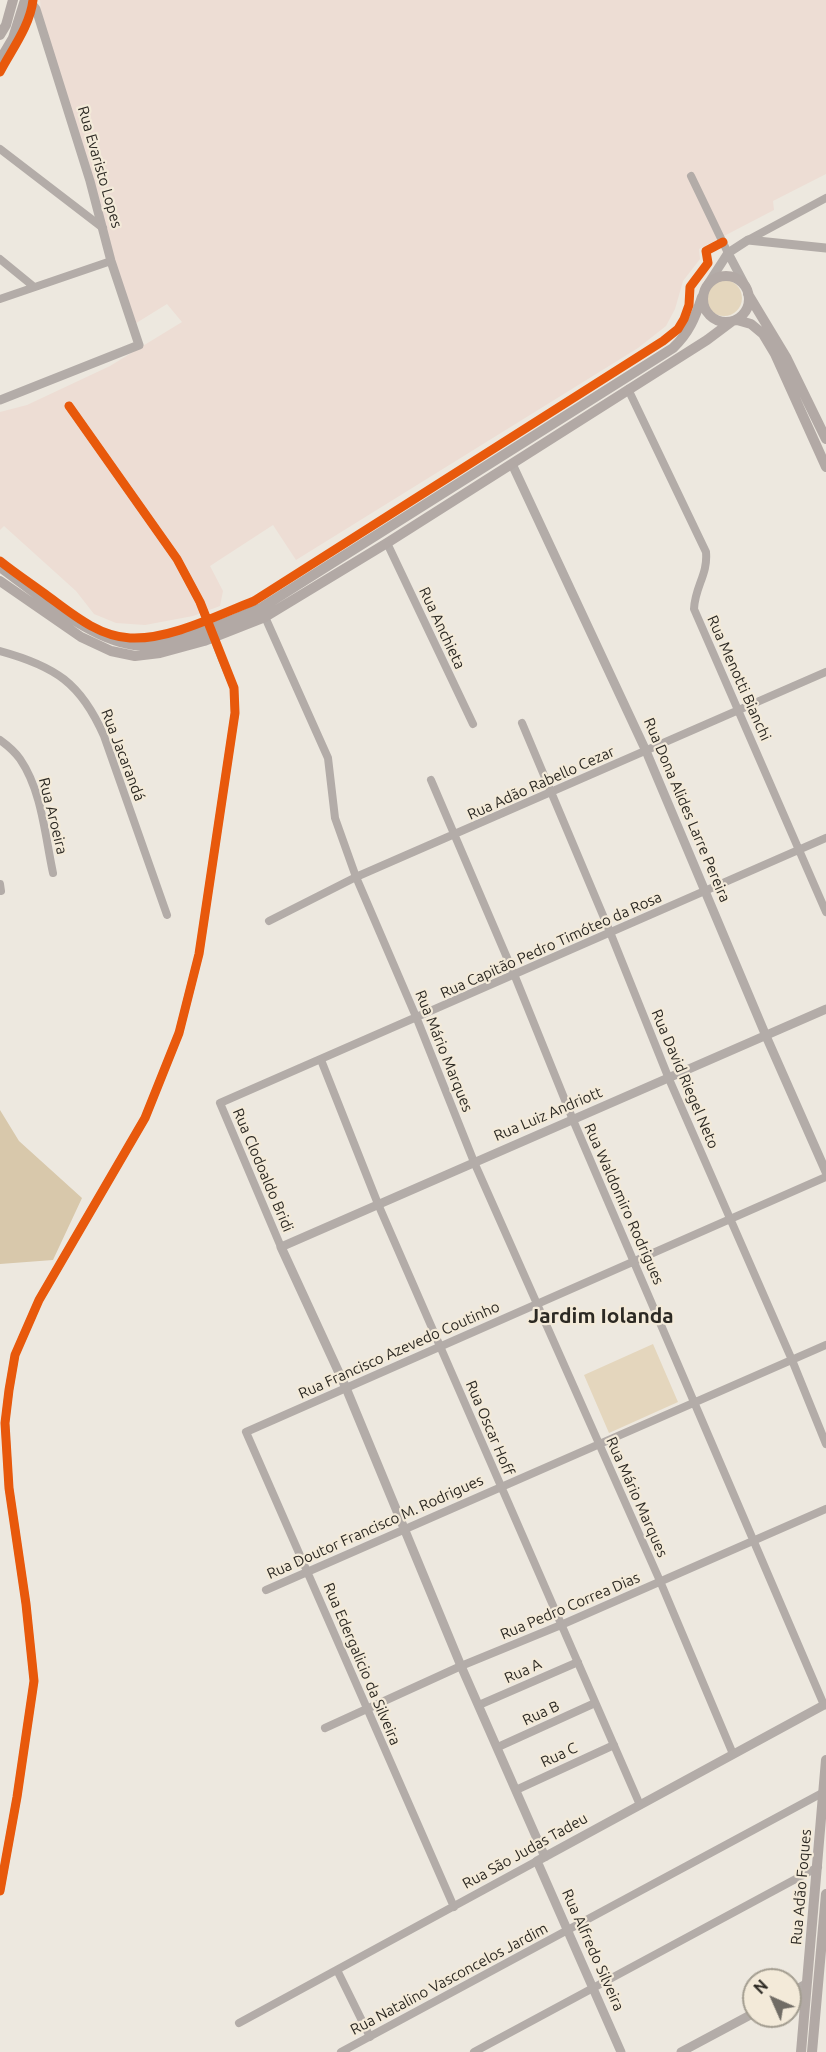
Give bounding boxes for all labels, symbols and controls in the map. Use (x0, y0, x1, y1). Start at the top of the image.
street label: Rua Evaristo Lopes (74, 104, 126, 230)
street label: Rua Anchieta (415, 584, 469, 672)
street label: Rua Menotti Bianchi (703, 613, 775, 743)
street label: Rua Jacarandá (97, 706, 149, 804)
street label: Rua Dona Alides Larre Pereira (640, 715, 734, 905)
street label: Rua Adão Rabello Cezar (465, 742, 617, 824)
street label: Rua Aroeira (35, 776, 71, 856)
street label: Rua Capitão Pedro Timóteo da Rosa (438, 888, 664, 1002)
street label: Rua Mário Marques (411, 987, 477, 1115)
street label: Rua David Riegel Neto (647, 1007, 723, 1151)
street label: Rua Luiz Andriott (491, 1083, 605, 1145)
street label: Rua Clodoaldo Bridi (229, 1106, 297, 1234)
street label: Rua Waldomiro Rodrigues (580, 1121, 668, 1287)
street label: Rua Francisco Azevedo Coutinho (296, 1297, 502, 1403)
district label: Jardim Iolanda (528, 1303, 674, 1329)
street label: Rua Oscar Hoff (462, 1378, 518, 1478)
street label: Rua Mário Marques (602, 1434, 672, 1560)
street label: Rua Doutor Francisco M. Rodrigues (264, 1471, 486, 1583)
street label: Rua Pedro Correa Dias (498, 1568, 642, 1644)
street label: Rua Edergalicio da Silveira (320, 1580, 404, 1748)
street label: Rua A (502, 1655, 544, 1687)
street label: Rua B (520, 1697, 562, 1729)
street label: Rua C (538, 1739, 580, 1771)
street label: Rua São Judas Tadeu (459, 1809, 591, 1893)
street label: Rua Adão Foques (787, 1828, 815, 1946)
street label: Rua Alfredo Silveira (558, 1886, 628, 2014)
street label: Rua Natalino Vasconcelos Jardim (347, 1919, 551, 2039)
north arrow (742, 1968, 802, 2028)
text: N (750, 1976, 771, 1997)

